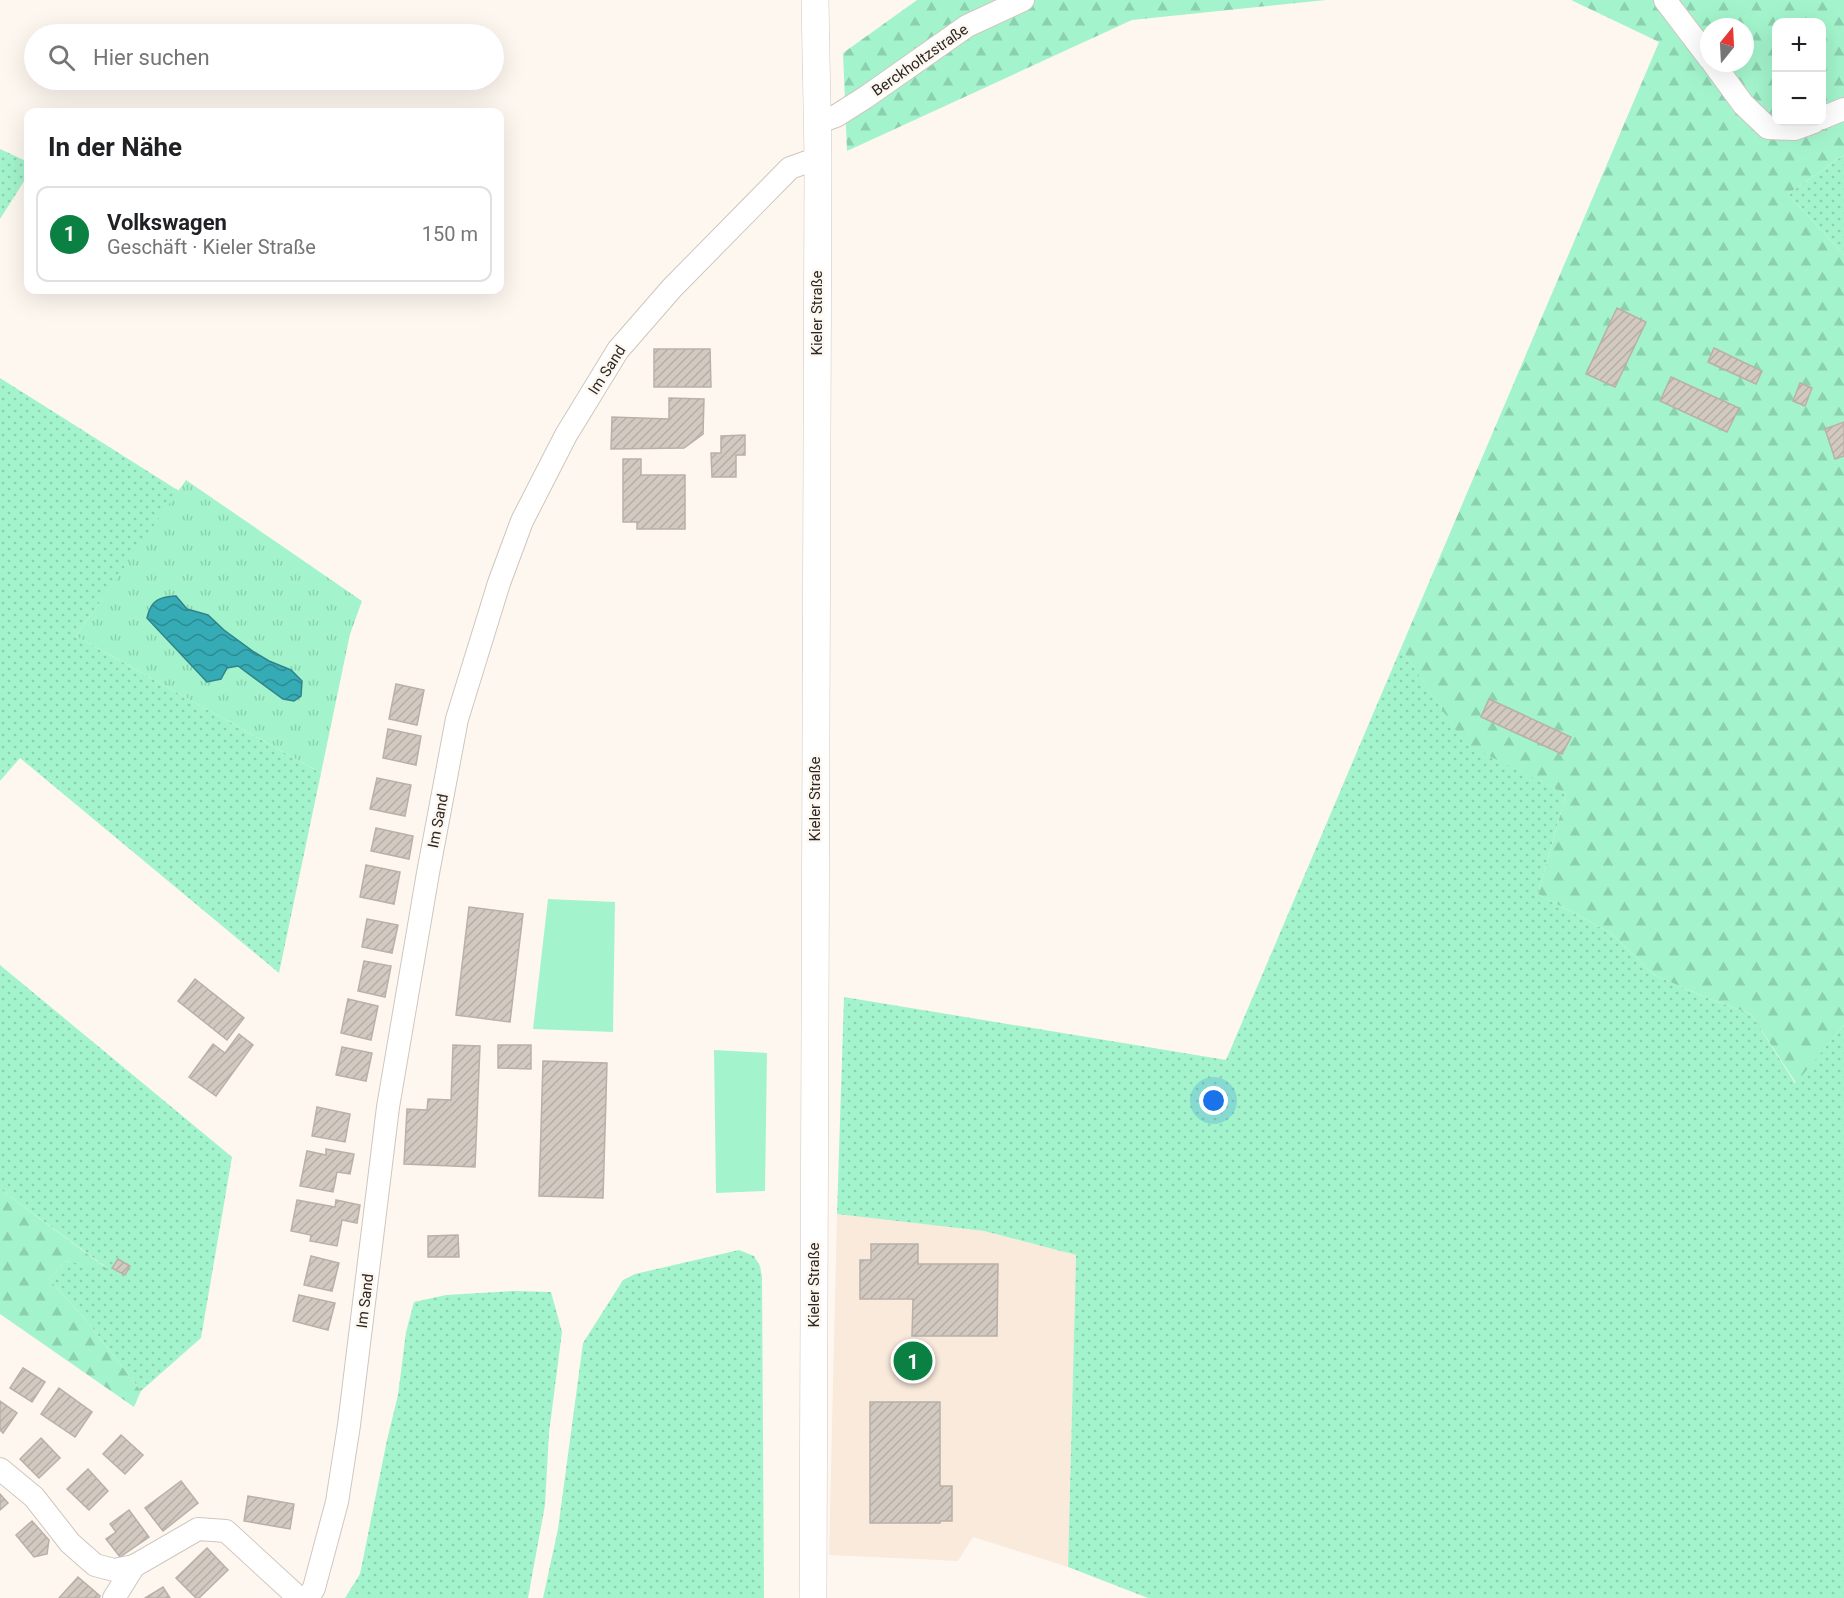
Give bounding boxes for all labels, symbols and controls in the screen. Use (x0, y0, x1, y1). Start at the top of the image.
north arrow (1700, 18, 1754, 72)
map controls (1772, 18, 1826, 126)
button: + (1772, 18, 1826, 72)
street label: Berckholtzstraße (869, 20, 971, 100)
search box (24, 24, 504, 90)
icon: search (45, 41, 78, 74)
text: Hier suchen (93, 45, 210, 70)
button: − (1772, 72, 1826, 126)
text: In der Nähe (48, 132, 182, 162)
text: Volkswagen (107, 210, 227, 235)
text: 1 (64, 222, 75, 246)
text: 150 m (422, 222, 478, 246)
text: Geschäft · Kieler Straße (107, 235, 316, 259)
street label: Kieler Straße (808, 270, 826, 356)
street label: Im Sand (585, 342, 629, 398)
street label: Kieler Straße (806, 756, 824, 842)
street label: Im Sand (424, 792, 452, 850)
your location (1199, 1086, 1228, 1115)
street label: Kieler Straße (805, 1242, 823, 1328)
street label: Im Sand (353, 1273, 377, 1329)
pin: 1 (894, 1338, 932, 1384)

